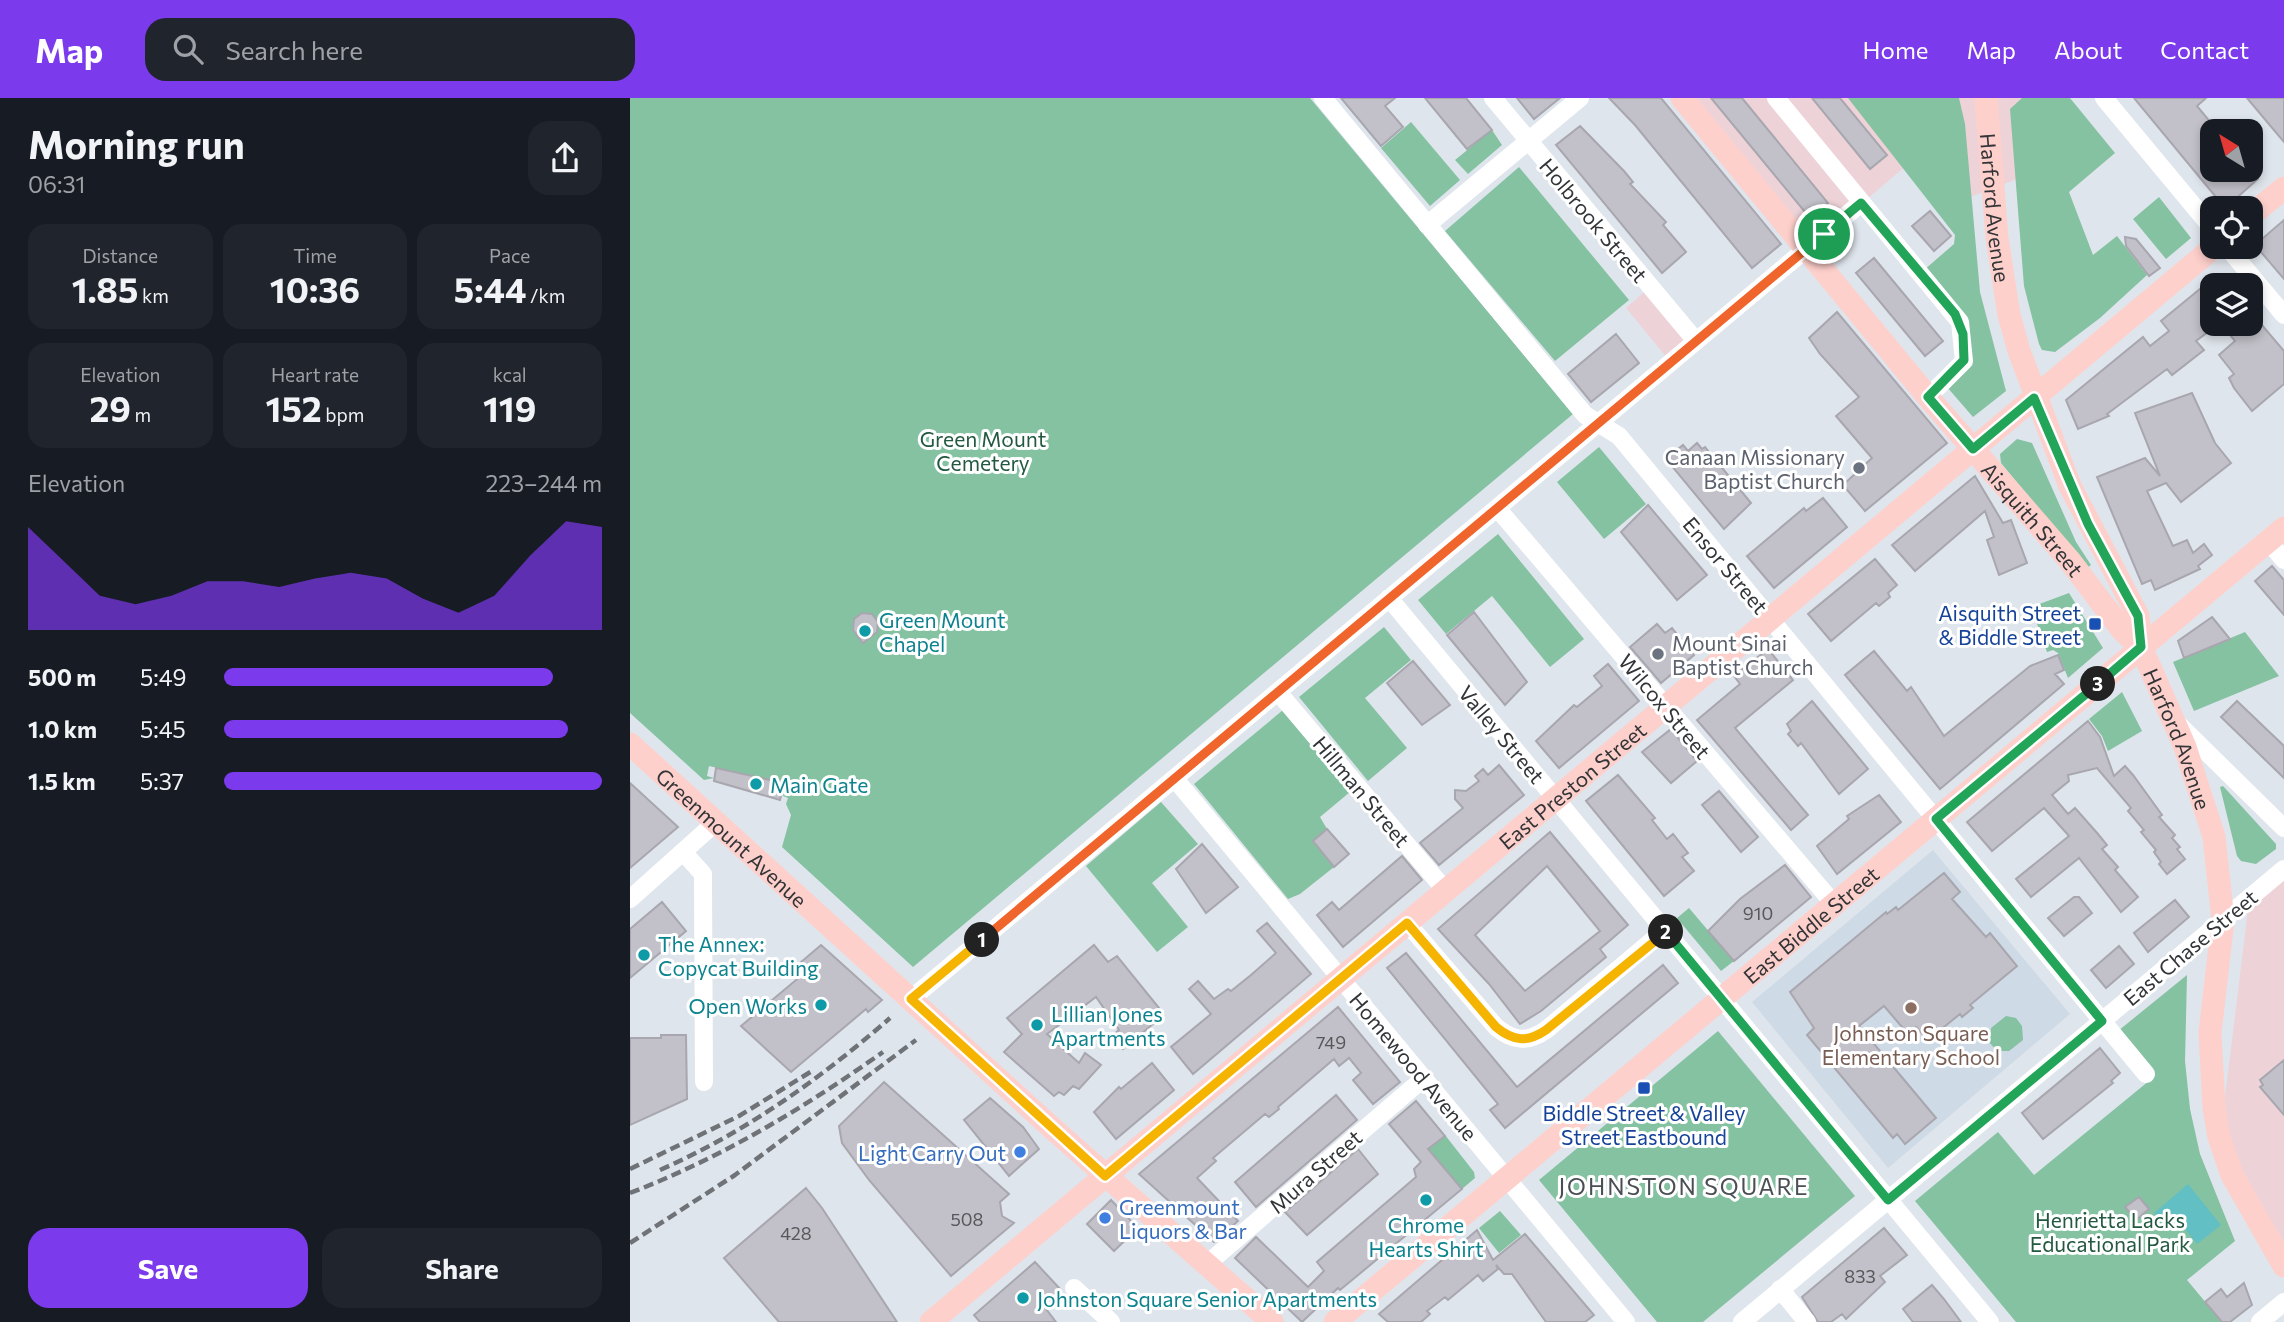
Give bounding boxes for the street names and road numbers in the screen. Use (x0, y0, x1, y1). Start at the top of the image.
street label: Harford Avenue (1976, 132, 2016, 284)
street label: Holbrook Street (1535, 153, 1653, 287)
street label: Aisquith Street (1977, 456, 2089, 581)
street label: Ensor Street (1678, 512, 1774, 618)
street label: Wilcox Street (1614, 648, 1716, 764)
street label: Harford Avenue (2139, 664, 2217, 812)
street label: Valley Street (1454, 680, 1550, 788)
street label: East Preston Street (1493, 716, 1650, 854)
street label: Hillman Street (1309, 731, 1415, 851)
street label: Greenmount Avenue (652, 762, 813, 912)
street label: East Biddle Street (1738, 860, 1883, 988)
street label: East Chase Street (2118, 884, 2262, 1010)
street label: Homewood Avenue (1345, 987, 1483, 1145)
street label: Mura Street (1264, 1124, 1366, 1218)

